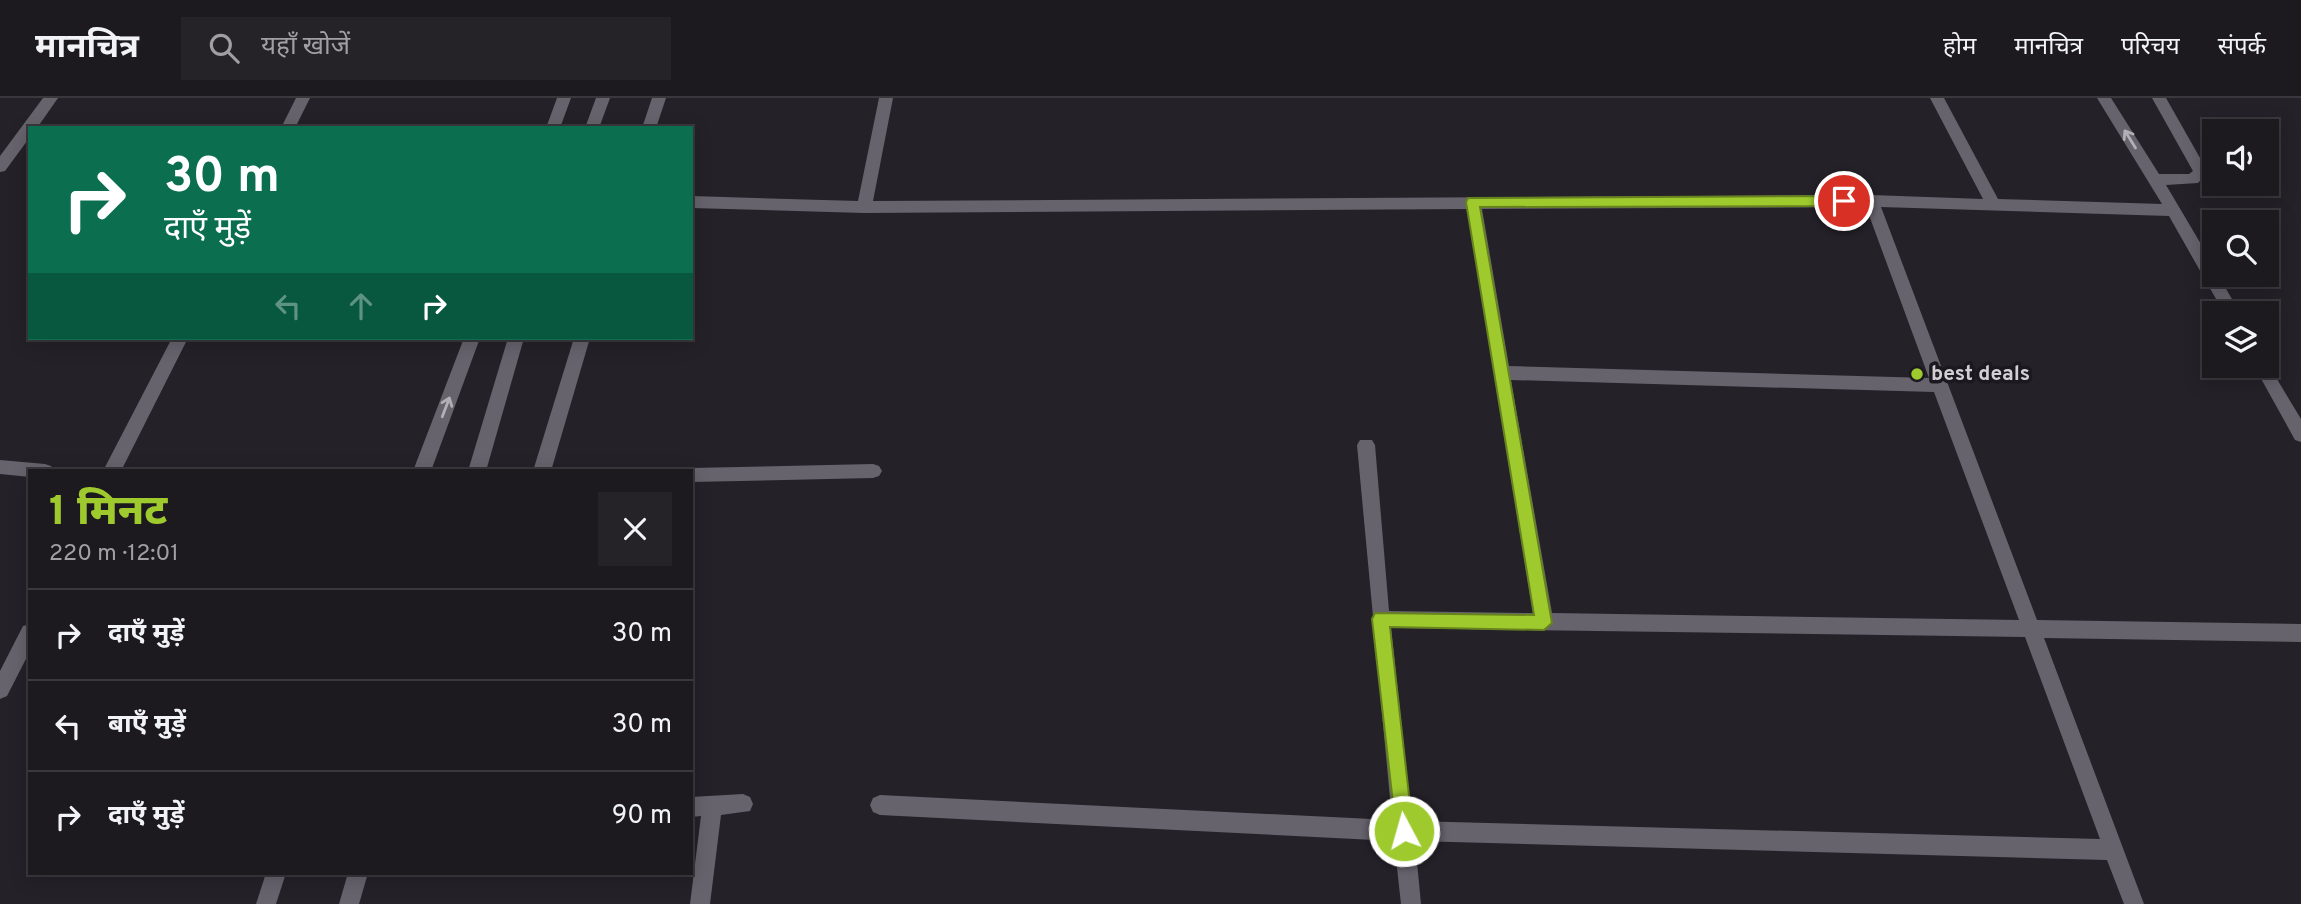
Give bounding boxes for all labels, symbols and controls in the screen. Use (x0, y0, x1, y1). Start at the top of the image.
search box (181, 17, 671, 80)
text: मानचित्र (35, 28, 139, 70)
icon: search (205, 29, 243, 67)
text: यहाँ खोजें (261, 31, 350, 64)
text: होम (1943, 33, 1976, 63)
text: मानचित्र (2014, 33, 2083, 63)
text: परिचय (2121, 33, 2180, 63)
text: संपर्क (2218, 33, 2266, 63)
map controls (2202, 119, 2279, 378)
button: sound (2202, 119, 2279, 196)
one-way arrow (2122, 130, 2137, 149)
text: 30 m (164, 148, 280, 210)
icon: right (49, 154, 140, 245)
pin (1814, 171, 1874, 231)
icon: arrive (1825, 182, 1863, 220)
text: दाएँ मुड़ें (164, 210, 251, 250)
button: search (2202, 210, 2279, 287)
icon: left (269, 287, 307, 325)
icon: ahead (342, 287, 380, 325)
icon: right (415, 287, 453, 325)
button: layers (2202, 301, 2279, 378)
place label: best deals (1931, 361, 2030, 388)
marker: best deals (1909, 366, 1925, 382)
one-way arrow (441, 396, 454, 418)
text: 1 मिनट (49, 487, 167, 540)
button: close (598, 492, 672, 566)
text: 220 m · 12:01 (49, 540, 179, 569)
icon: right (49, 616, 87, 654)
text: दाएँ मुड़ें (108, 618, 184, 651)
text: 30 m (612, 618, 672, 651)
icon: left (49, 707, 87, 745)
text: बाएँ मुड़ें (108, 709, 186, 742)
text: 30 m (612, 709, 672, 742)
position arrow (1367, 794, 1441, 868)
icon: right (49, 798, 87, 836)
text: दाएँ मुड़ें (108, 800, 184, 833)
text: 90 m (612, 800, 672, 833)

